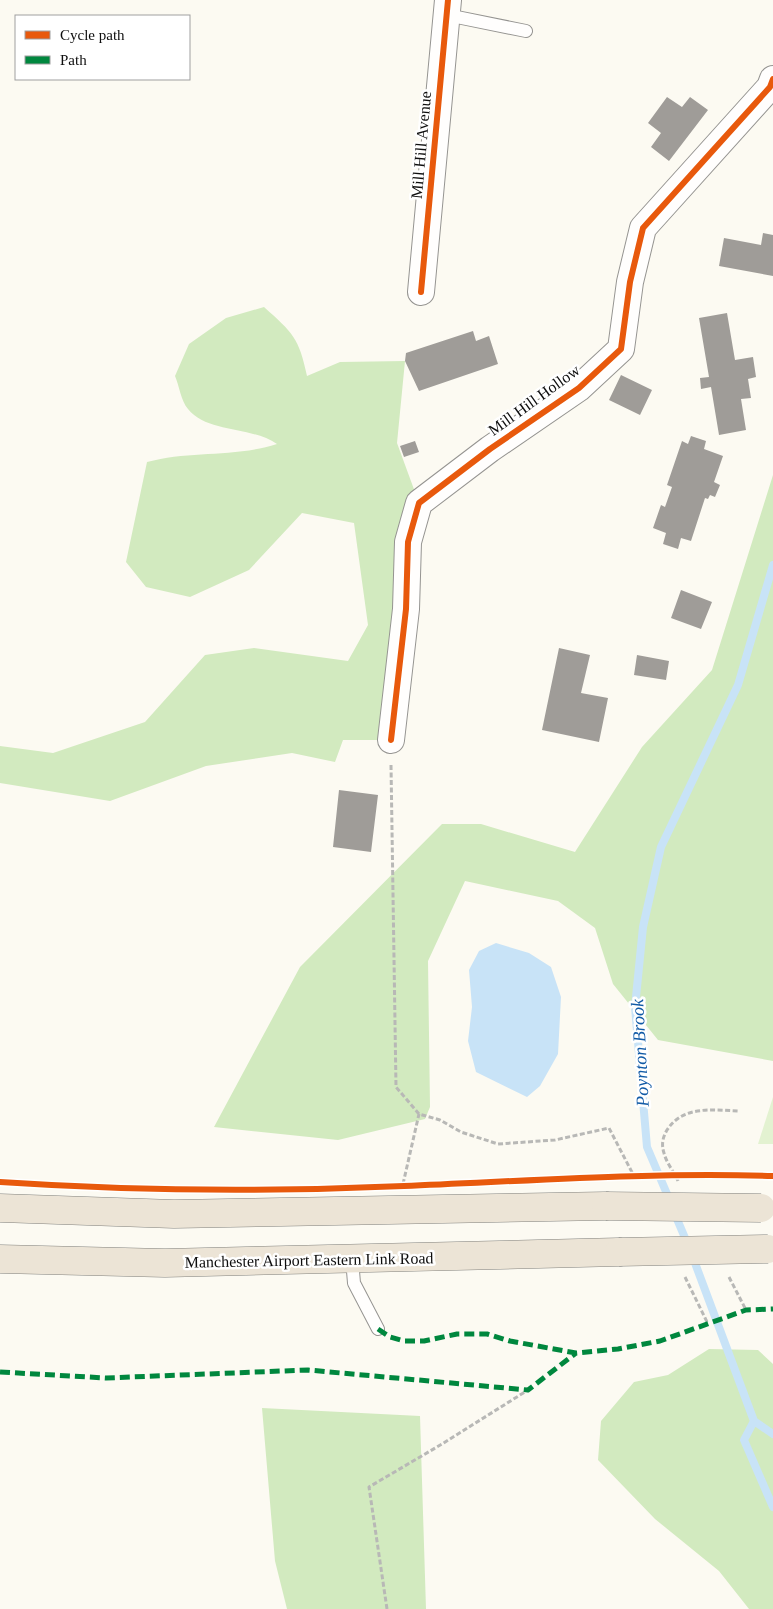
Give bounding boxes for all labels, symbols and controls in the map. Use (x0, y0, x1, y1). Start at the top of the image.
legend (15, 15, 190, 80)
text: Cycle path (60, 27, 125, 43)
text: Path (60, 52, 87, 68)
street label: Mill Hill Avenue (408, 90, 434, 200)
street label: Mill Hill Hollow (485, 361, 583, 439)
water label: Poynton Brook (627, 998, 653, 1108)
street label: Manchester Airport Eastern Link Road (184, 1249, 434, 1272)

